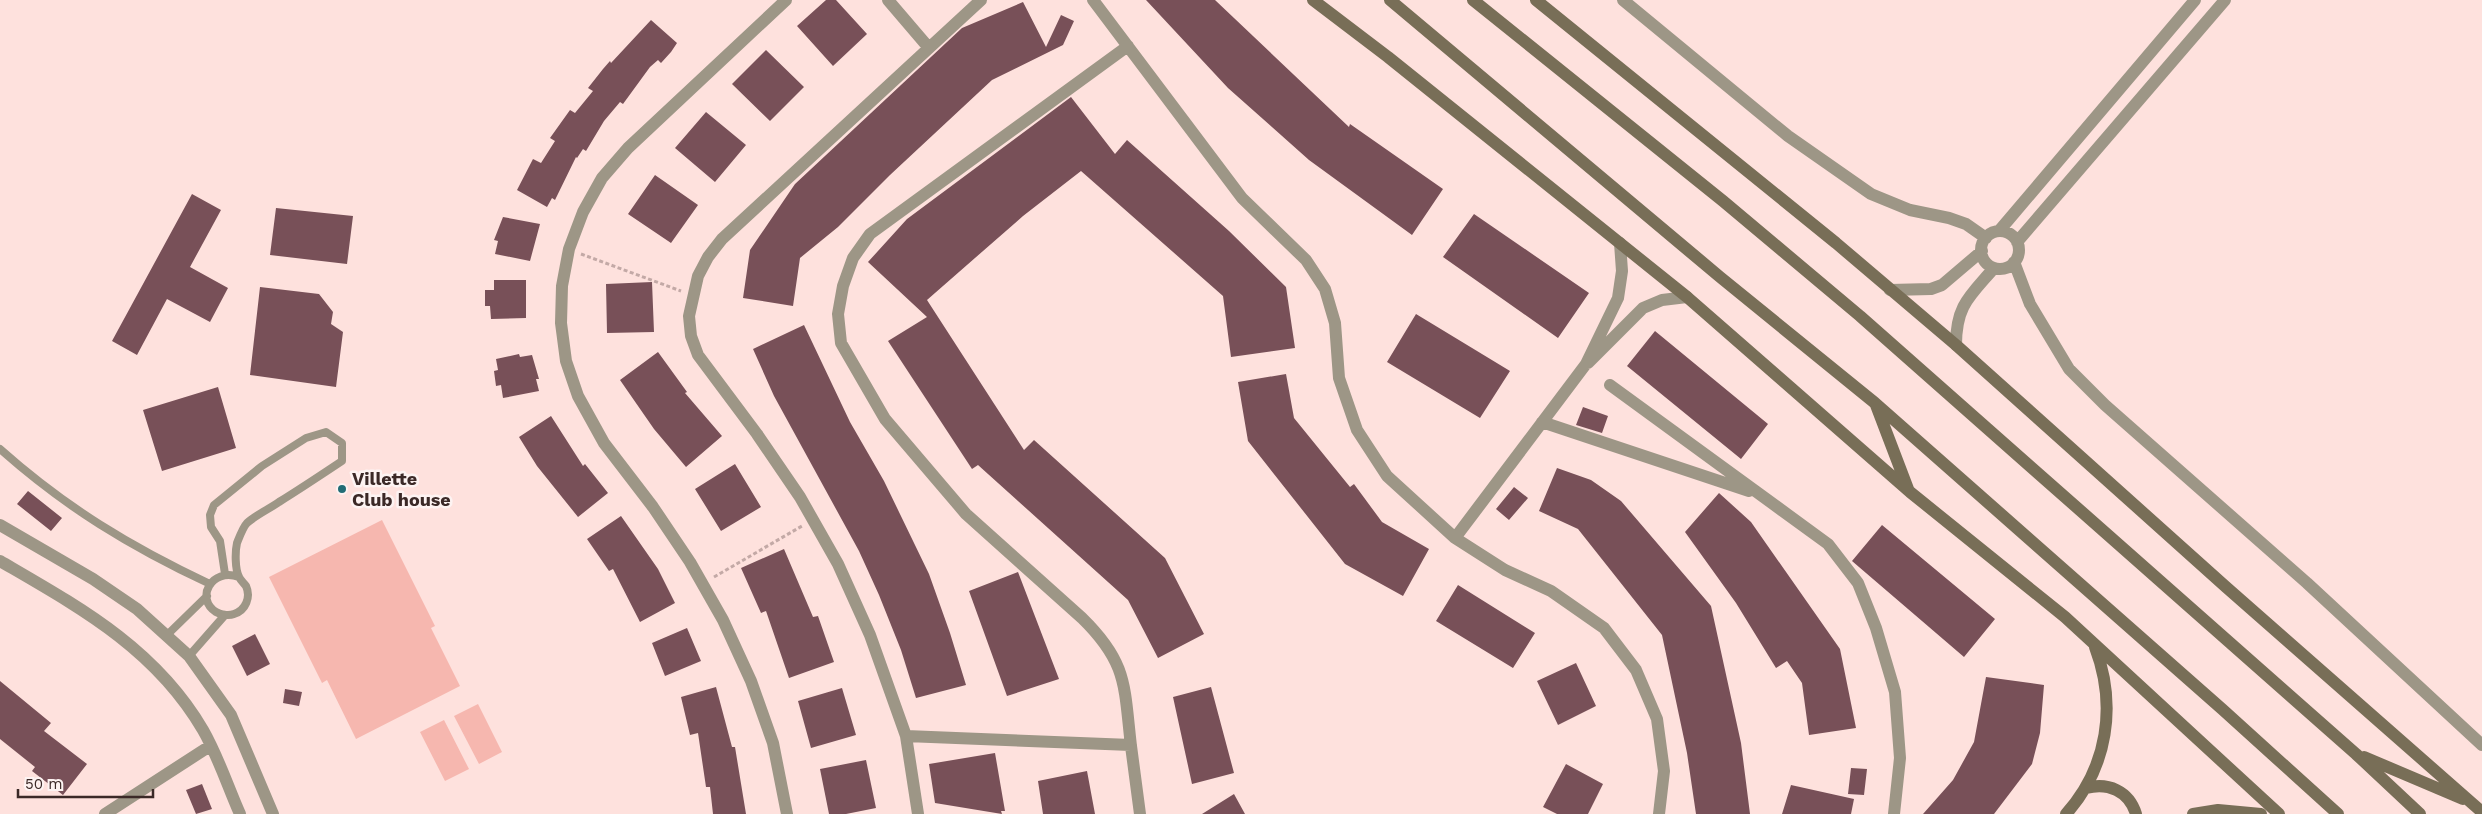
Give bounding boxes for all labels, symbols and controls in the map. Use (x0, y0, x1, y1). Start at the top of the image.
place label: Villette Club house (352, 468, 451, 510)
marker: Villette Club house (336, 483, 348, 495)
scale bar (18, 766, 152, 798)
text: 50 m (25, 775, 62, 793)

